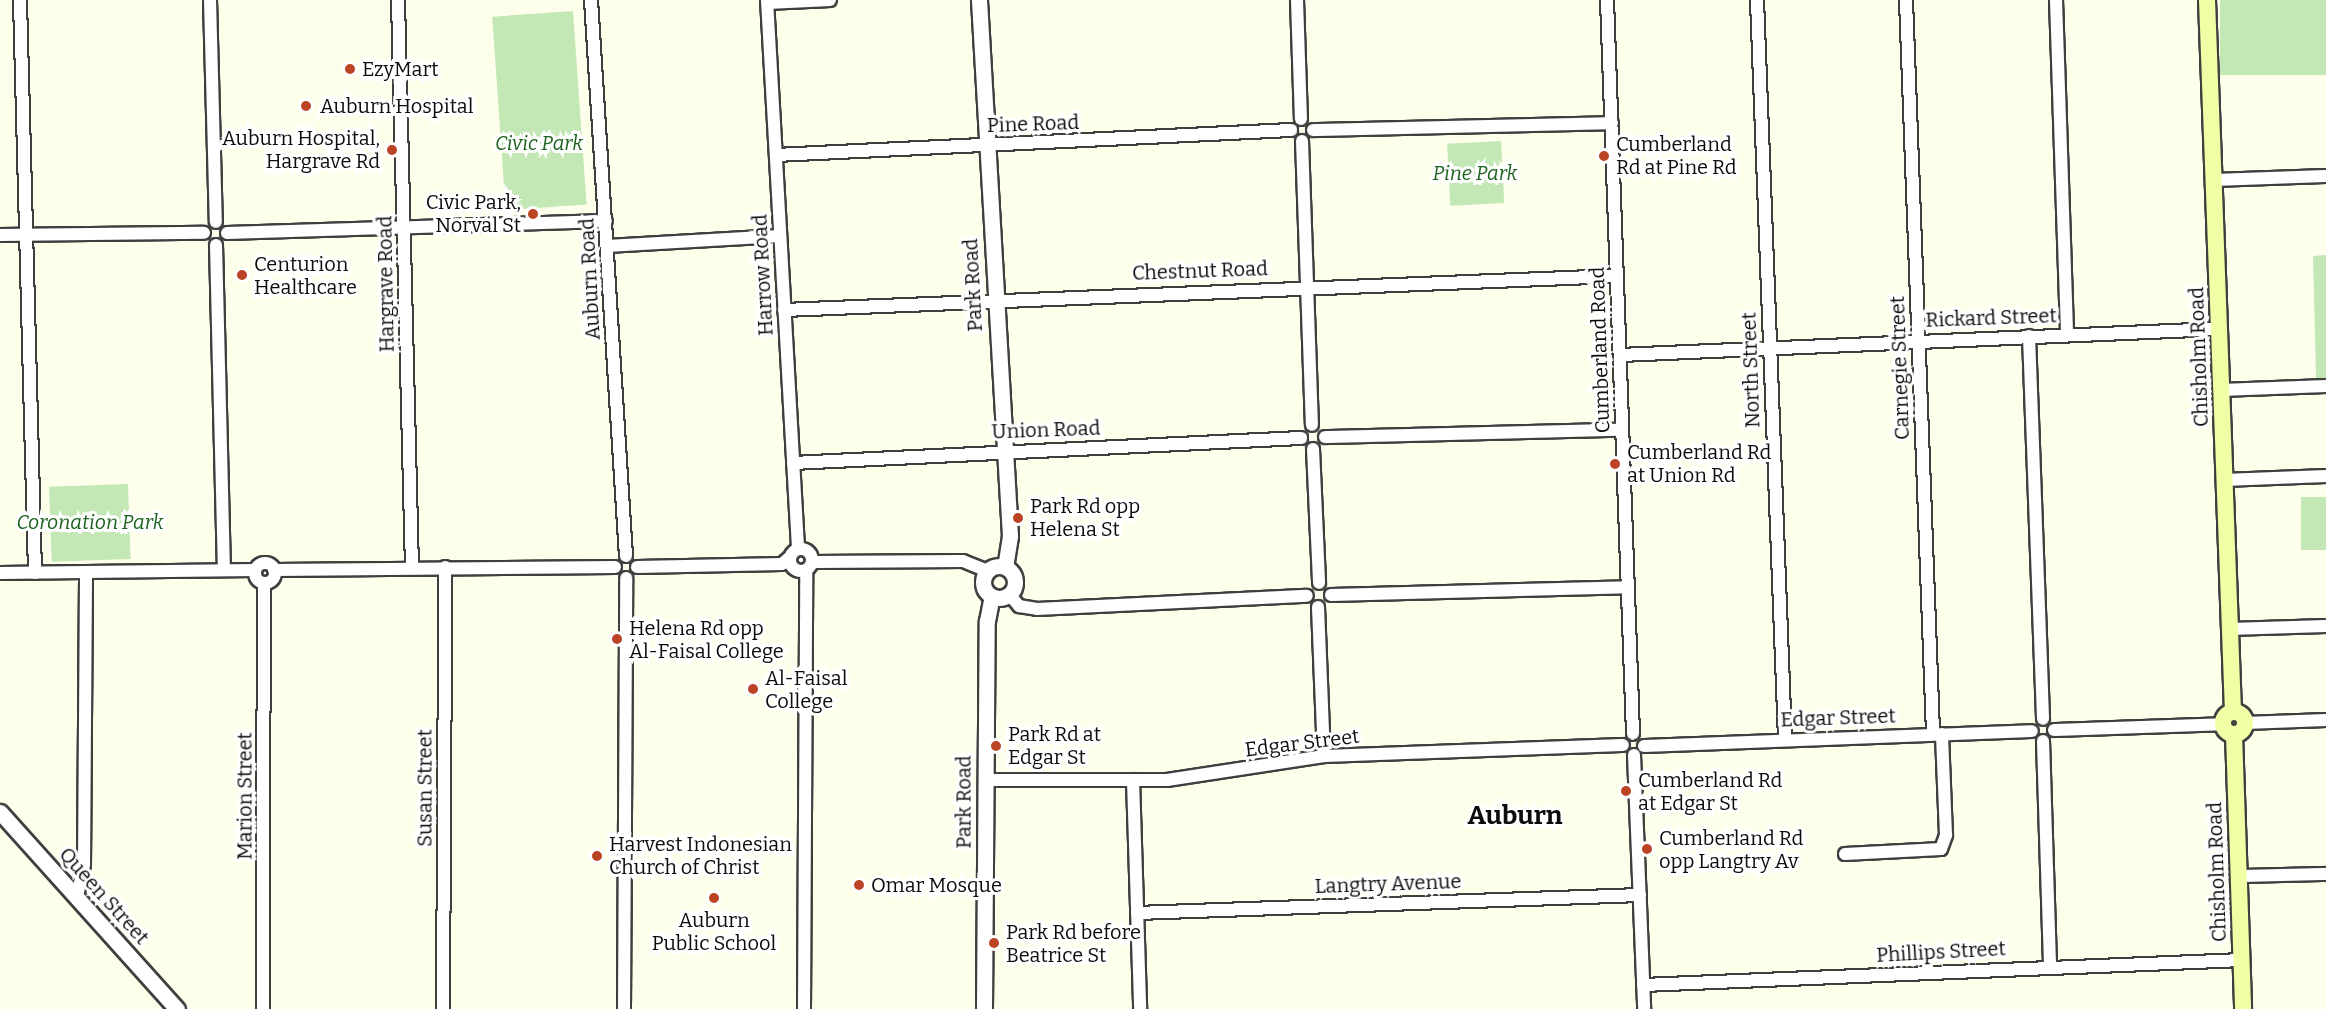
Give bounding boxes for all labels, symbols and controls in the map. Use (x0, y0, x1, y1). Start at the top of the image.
place label: EzyMart (362, 57, 438, 81)
marker: EzyMart (343, 62, 357, 76)
place label: Auburn Hospital (320, 94, 473, 118)
marker: Auburn Hospital (297, 97, 315, 115)
street label: Pine Road (986, 110, 1080, 138)
place label: Auburn Hospital, Hargrave Rd (222, 126, 380, 173)
park label: Civic Park (495, 131, 583, 155)
place label: Cumberland Rd at Pine Rd (1616, 132, 1737, 179)
marker: Auburn Hospital, Hargrave Rd (385, 143, 399, 157)
marker: Cumberland Rd at Pine Rd (1597, 149, 1611, 163)
park label: Pine Park (1433, 161, 1517, 185)
place label: Civic Park, Norval St (426, 190, 521, 237)
marker: Civic Park, Norval St (526, 207, 540, 221)
street label: Harrow Road (748, 214, 778, 336)
street label: Hargrave Road (373, 215, 399, 353)
street label: Auburn Road (575, 217, 605, 341)
street label: Park Road (959, 238, 987, 332)
place label: Centurion Healthcare (254, 252, 357, 299)
street label: Chestnut Road (1132, 257, 1268, 285)
street label: Cumberland Road (1585, 266, 1615, 434)
marker: Centurion Healthcare (235, 268, 249, 282)
street label: Chisholm Road (2185, 287, 2213, 427)
street label: Carnegie Street (1885, 296, 1915, 440)
street label: Rickard Street (1925, 304, 2057, 332)
street label: North Street (1737, 312, 1765, 428)
street label: Union Road (991, 416, 1101, 444)
place label: Cumberland Rd at Union Rd (1627, 440, 1771, 487)
marker: Cumberland Rd at Union Rd (1608, 457, 1622, 471)
place label: Park Rd opp Helena St (1030, 494, 1140, 541)
park label: Coronation Park (16, 510, 164, 534)
marker: Park Rd opp Helena St (1011, 511, 1025, 525)
place label: Helena Rd opp Al-Faisal College (629, 616, 784, 663)
marker: Helena Rd opp Al-Faisal College (610, 632, 624, 646)
place label: Al-Faisal College (765, 666, 848, 713)
marker: Al-Faisal College (746, 682, 760, 696)
street label: Edgar Street (1780, 704, 1896, 732)
place label: Park Rd at Edgar St (1008, 722, 1101, 769)
street label: Edgar Street (1243, 724, 1361, 762)
street label: Susan Street (413, 729, 437, 847)
street label: Marion Street (233, 732, 257, 860)
marker: Park Rd at Edgar St (989, 739, 1003, 753)
street label: Park Road (952, 755, 976, 849)
place label: Cumberland Rd at Edgar St (1638, 768, 1782, 815)
marker: Cumberland Rd at Edgar St (1619, 784, 1633, 798)
district label: Auburn (1468, 800, 1562, 832)
street label: Chisholm Road (2203, 802, 2231, 942)
place label: Cumberland Rd opp Langtry Av (1659, 826, 1803, 873)
place label: Harvest Indonesian Church of Christ (609, 832, 792, 879)
marker: Cumberland Rd opp Langtry Av (1640, 842, 1654, 856)
street label: Queen Street (54, 843, 154, 949)
marker: Harvest Indonesian Church of Christ (590, 849, 604, 863)
street label: Langtry Avenue (1314, 869, 1462, 899)
place label: Omar Mosque (871, 873, 1002, 897)
marker: Omar Mosque (852, 878, 866, 892)
marker: Auburn Public School (707, 891, 721, 905)
place label: Auburn Public School (652, 908, 776, 955)
place label: Park Rd before Beatrice St (1006, 920, 1141, 967)
marker: Park Rd before Beatrice St (987, 936, 1001, 950)
street label: Phillips Street (1876, 937, 2006, 967)

